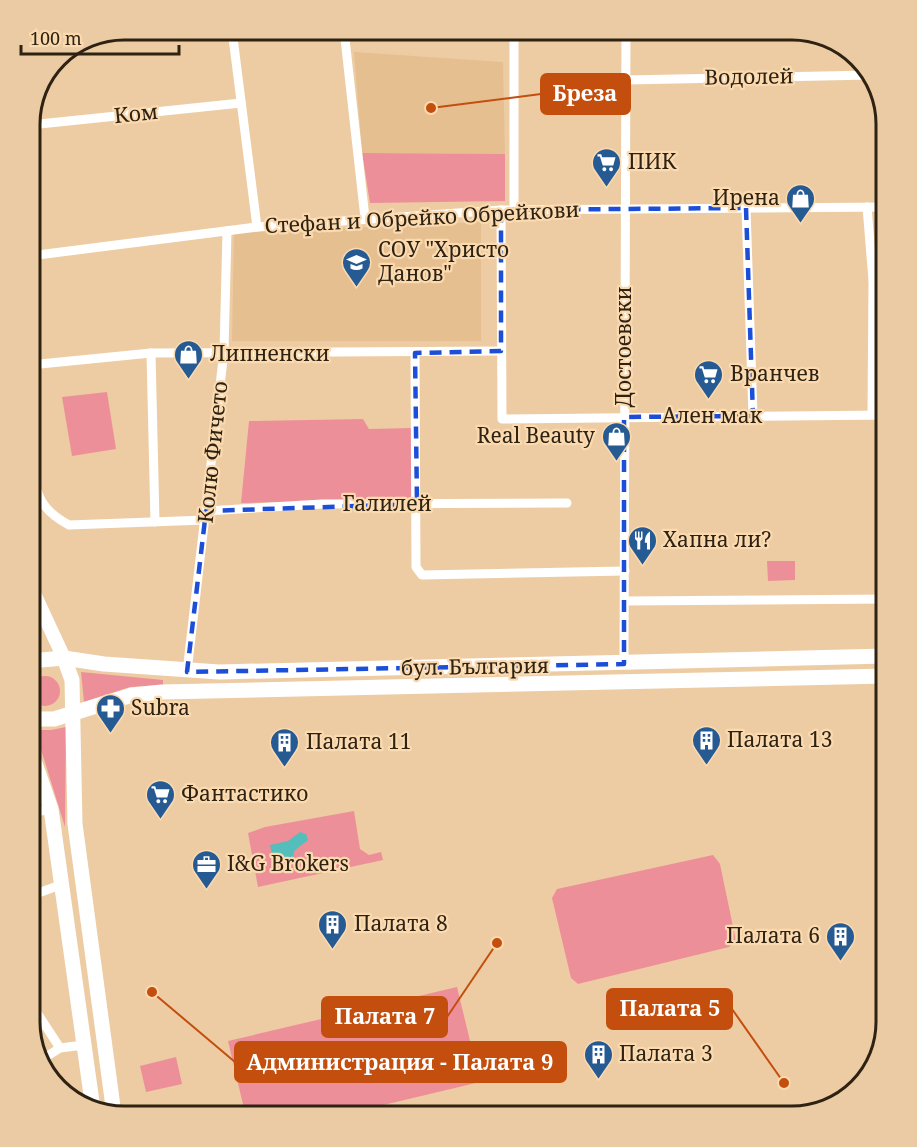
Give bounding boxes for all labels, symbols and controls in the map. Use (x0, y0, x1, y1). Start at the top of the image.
scale bar (21, 18, 178, 56)
text: 100 m (30, 26, 82, 50)
street label: Водолей (704, 61, 794, 91)
callout: Бреза (541, 74, 630, 114)
text: Бреза (553, 77, 617, 107)
street label: Ком (112, 97, 159, 129)
supermarket icon: ПИК (591, 146, 623, 188)
place label: ПИК (628, 147, 676, 175)
shop icon: Ирена (785, 182, 817, 224)
place label: Ирена (712, 183, 780, 211)
street label: Стефан и Обрейко Обрейкови (264, 195, 580, 239)
place label: СОУ "Христо Данов" (378, 235, 509, 287)
school or university icon: СОУ "Христо Данов" (341, 246, 373, 288)
street label: Достоевски (609, 286, 637, 408)
shop icon: Липненски (173, 338, 205, 380)
place label: Липненски (210, 339, 330, 367)
supermarket icon: Вранчев (693, 358, 725, 400)
place label: Вранчев (730, 359, 819, 387)
street label: Колю Фичето (191, 380, 233, 524)
street label: Ален мак (662, 401, 763, 429)
shop icon: Real Beauty (600, 420, 632, 462)
place label: Real Beauty (477, 421, 595, 449)
street label: Галилей (342, 489, 432, 517)
restaurant icon: Хапна ли? (626, 524, 658, 566)
place label: Хапна ли? (663, 525, 771, 553)
street label: бул. България (401, 651, 549, 681)
pharmacy icon: Subra (94, 692, 126, 734)
place label: Subra (131, 693, 190, 721)
building icon: Палата 13 (690, 724, 722, 766)
place label: Палата 13 (727, 725, 832, 753)
building icon: Палата 11 (269, 726, 301, 768)
place label: Палата 11 (306, 727, 411, 755)
supermarket icon: Фантастико (144, 778, 176, 820)
place label: Фантастико (181, 779, 308, 807)
office icon: I&G Brokers (190, 848, 222, 890)
place label: I&G Brokers (227, 849, 349, 877)
building icon: Палата 8 (317, 908, 349, 950)
place label: Палата 8 (354, 909, 448, 937)
building icon: Палата 6 (825, 920, 857, 962)
place label: Палата 6 (726, 921, 820, 949)
callout: Палата 5 (607, 989, 732, 1029)
text: Палата 5 (620, 992, 720, 1022)
callout: Палата 7 (322, 997, 447, 1037)
text: Палата 7 (335, 1000, 435, 1030)
building icon: Палата 3 (582, 1038, 614, 1080)
place label: Палата 3 (619, 1039, 713, 1067)
callout: Администрация - Палата 9 (235, 1042, 566, 1082)
text: Администрация - Палата 9 (247, 1046, 553, 1076)

